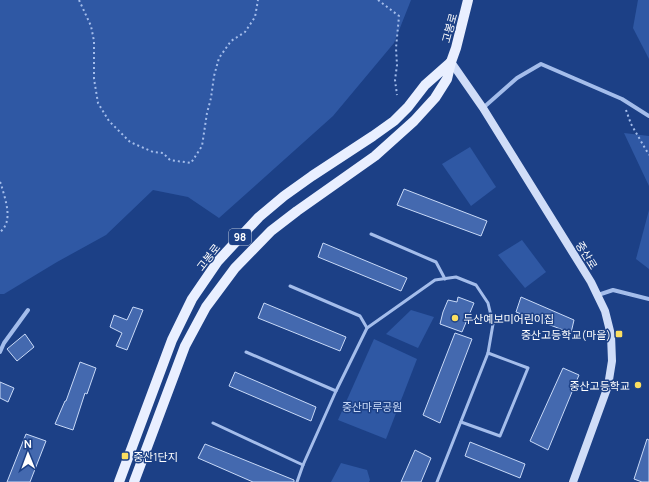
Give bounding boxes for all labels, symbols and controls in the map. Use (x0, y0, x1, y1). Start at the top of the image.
street label: 고봉로 (438, 11, 460, 45)
road number: 98 (229, 229, 251, 245)
street label: 중산로 (573, 238, 601, 272)
street label: 고봉로 (193, 240, 223, 274)
place label: 두산예보미어린이집 (463, 311, 554, 326)
marker: 두산예보미어린이집 (450, 313, 460, 323)
place label: 중산고등학교(마을) (521, 327, 611, 342)
marker: 중산고등학교(마을) (614, 329, 624, 339)
place label: 중산고등학교 (569, 378, 630, 393)
marker: 중산고등학교 (633, 380, 643, 390)
park label: 중산마루공원 (342, 399, 402, 414)
north arrow (8, 434, 48, 474)
text: N (24, 436, 32, 451)
place label: 중산1단지 (133, 449, 178, 464)
marker: 중산1단지 (120, 451, 130, 461)

